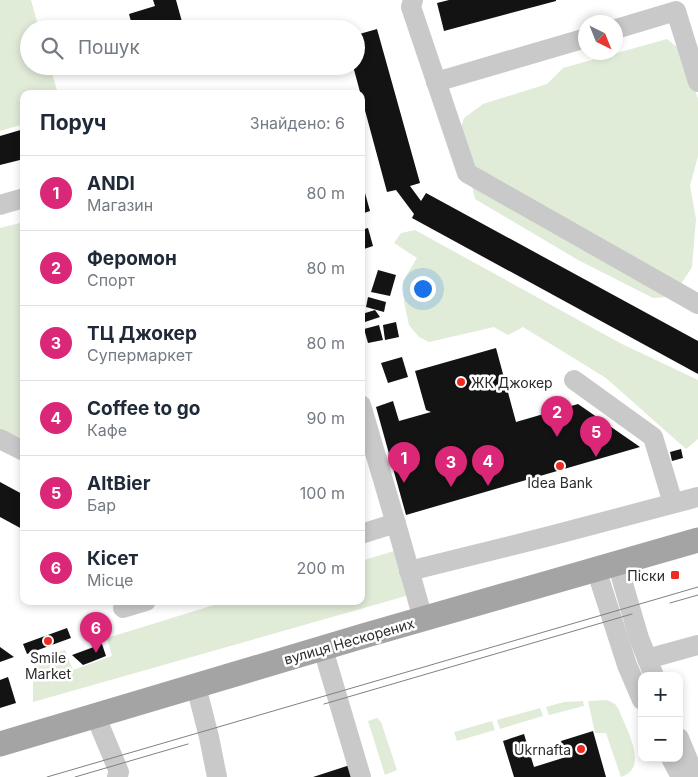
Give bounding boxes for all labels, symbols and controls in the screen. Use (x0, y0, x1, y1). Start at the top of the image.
north arrow (578, 15, 623, 60)
search box (20, 20, 365, 75)
icon: search (38, 34, 66, 62)
text: Пошук (78, 36, 140, 59)
text: Поруч (40, 110, 107, 135)
text: Знайдено: 6 (250, 113, 345, 133)
text: ANDI (87, 172, 135, 195)
text: 1 (53, 183, 59, 203)
text: 80 m (306, 183, 345, 203)
text: Магазин (87, 195, 153, 215)
text: Феромон (87, 247, 177, 270)
text: 2 (51, 258, 61, 278)
text: 80 m (306, 258, 345, 278)
text: Спорт (87, 270, 135, 290)
your location (410, 276, 436, 302)
text: ТЦ Джокер (87, 322, 197, 345)
text: 3 (51, 333, 61, 353)
text: 80 m (306, 333, 345, 353)
text: Супермаркет (87, 345, 192, 365)
place label: ЖК Джокер (471, 374, 553, 391)
marker: ЖК Джокер (455, 376, 467, 388)
pin: 2 (541, 396, 573, 437)
text: Coffee to go (87, 397, 200, 420)
text: 4 (51, 408, 61, 428)
text: 90 m (306, 408, 345, 428)
pin: 5 (580, 416, 612, 457)
text: Кафе (87, 420, 127, 440)
pin: 1 (388, 442, 420, 483)
pin: 4 (472, 445, 504, 486)
pin: 3 (435, 446, 467, 487)
marker: Idea Bank (554, 460, 566, 472)
text: AltBier (87, 472, 150, 495)
place label: Idea Bank (527, 474, 593, 491)
text: 5 (51, 483, 61, 503)
text: 100 m (300, 483, 345, 503)
text: Бар (87, 495, 116, 515)
text: Кісет (87, 547, 138, 570)
text: 6 (51, 558, 61, 578)
text: 200 m (297, 558, 345, 578)
place label: Піски (627, 567, 665, 584)
marker: Піски (669, 569, 681, 581)
text: Місце (87, 570, 133, 590)
pin: 6 (80, 612, 112, 653)
street label: вулиця Нескорених (282, 614, 416, 668)
marker: Smile Market (42, 635, 54, 647)
place label: Smile Market (25, 649, 71, 682)
map controls (638, 672, 683, 762)
button: + (638, 672, 683, 717)
button: − (638, 717, 683, 762)
place label: Ukrnafta (514, 741, 571, 758)
marker: Ukrnafta (575, 743, 587, 755)

